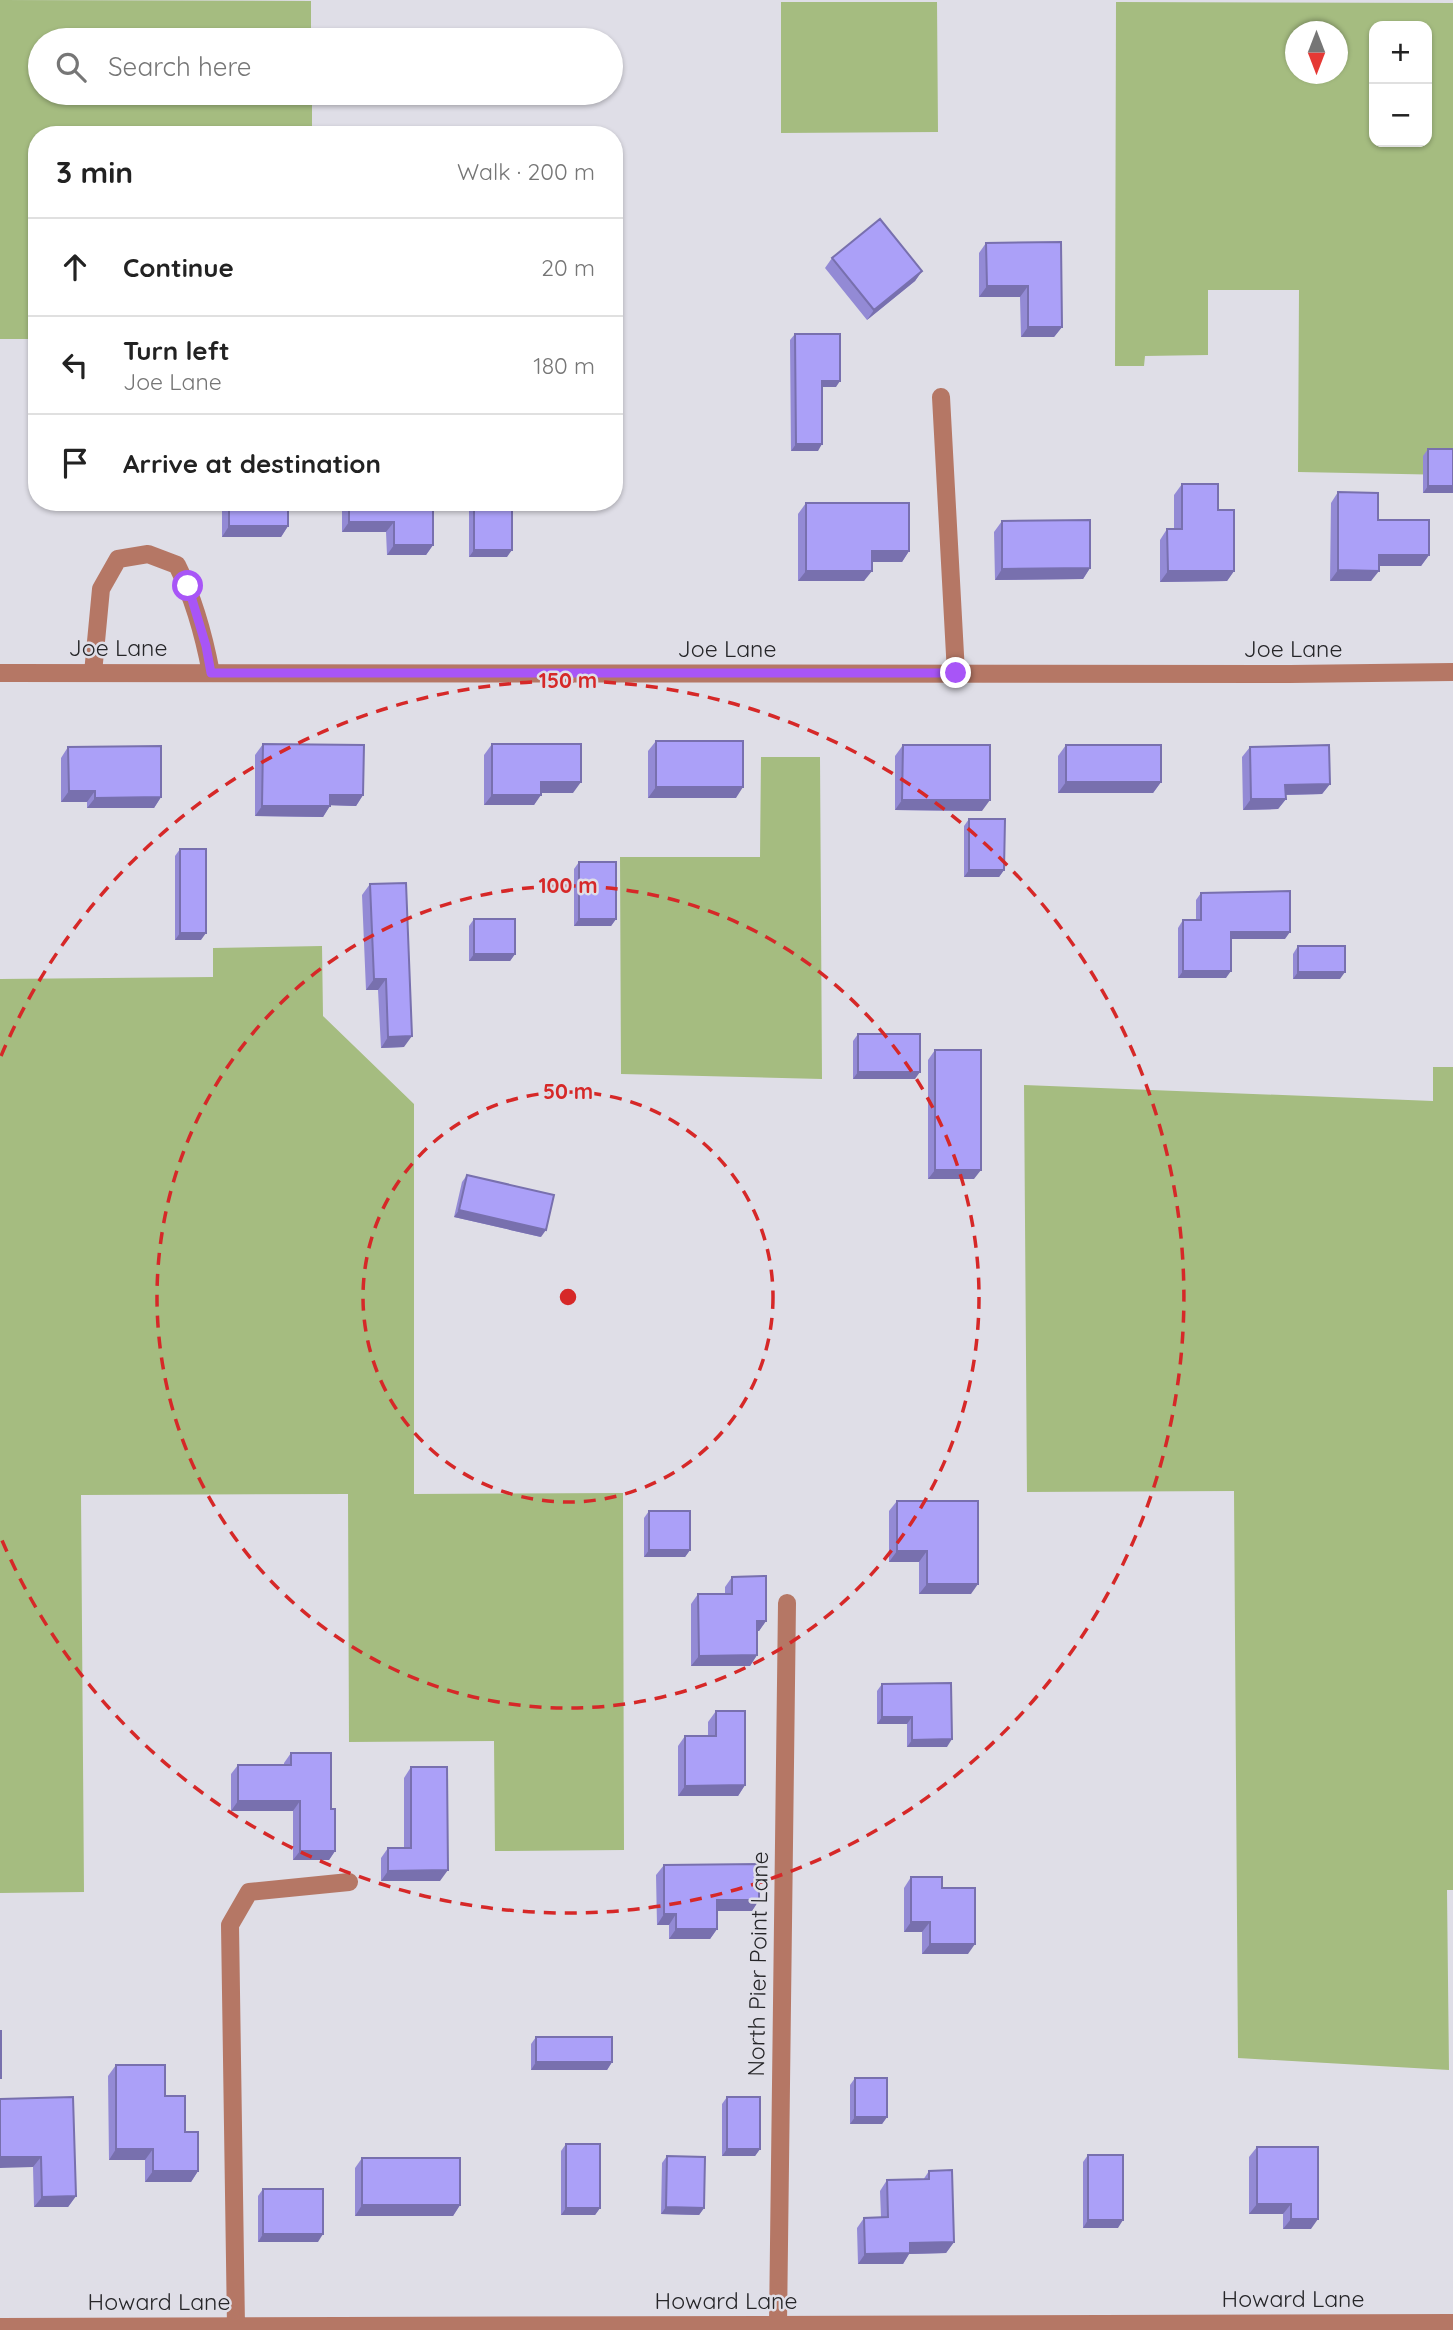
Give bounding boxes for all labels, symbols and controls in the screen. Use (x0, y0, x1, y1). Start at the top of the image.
north arrow (1285, 21, 1348, 84)
map controls (1369, 21, 1432, 147)
button: + (1369, 21, 1432, 84)
search box (28, 28, 623, 105)
icon: search (52, 48, 90, 86)
text: Search here (108, 50, 252, 83)
button: − (1369, 84, 1432, 147)
text: 3 min (56, 153, 133, 191)
text: Walk · 200 m (457, 157, 595, 186)
icon: ahead (56, 248, 94, 286)
text: Continue (123, 251, 234, 284)
text: 20 m (541, 253, 595, 282)
text: Turn left (123, 334, 230, 367)
icon: left (56, 346, 94, 384)
text: 180 m (533, 351, 595, 380)
text: Joe Lane (123, 367, 222, 396)
icon: arrive (56, 444, 94, 482)
text: Arrive at destination (123, 447, 381, 480)
route start (172, 570, 203, 601)
street label: Joe Lane (69, 633, 167, 662)
street label: Joe Lane (678, 634, 776, 663)
street label: Joe Lane (1244, 634, 1342, 663)
route end (940, 657, 971, 688)
text: 150 m (539, 667, 597, 693)
text: 100 m (538, 872, 598, 898)
text: 50 m (543, 1078, 593, 1104)
centre of rings (556, 1285, 580, 1309)
street label: North Pier Point Lane (741, 1851, 774, 2077)
street label: Howard Lane (1222, 2284, 1364, 2313)
street label: Howard Lane (655, 2286, 797, 2315)
street label: Howard Lane (88, 2287, 230, 2316)

